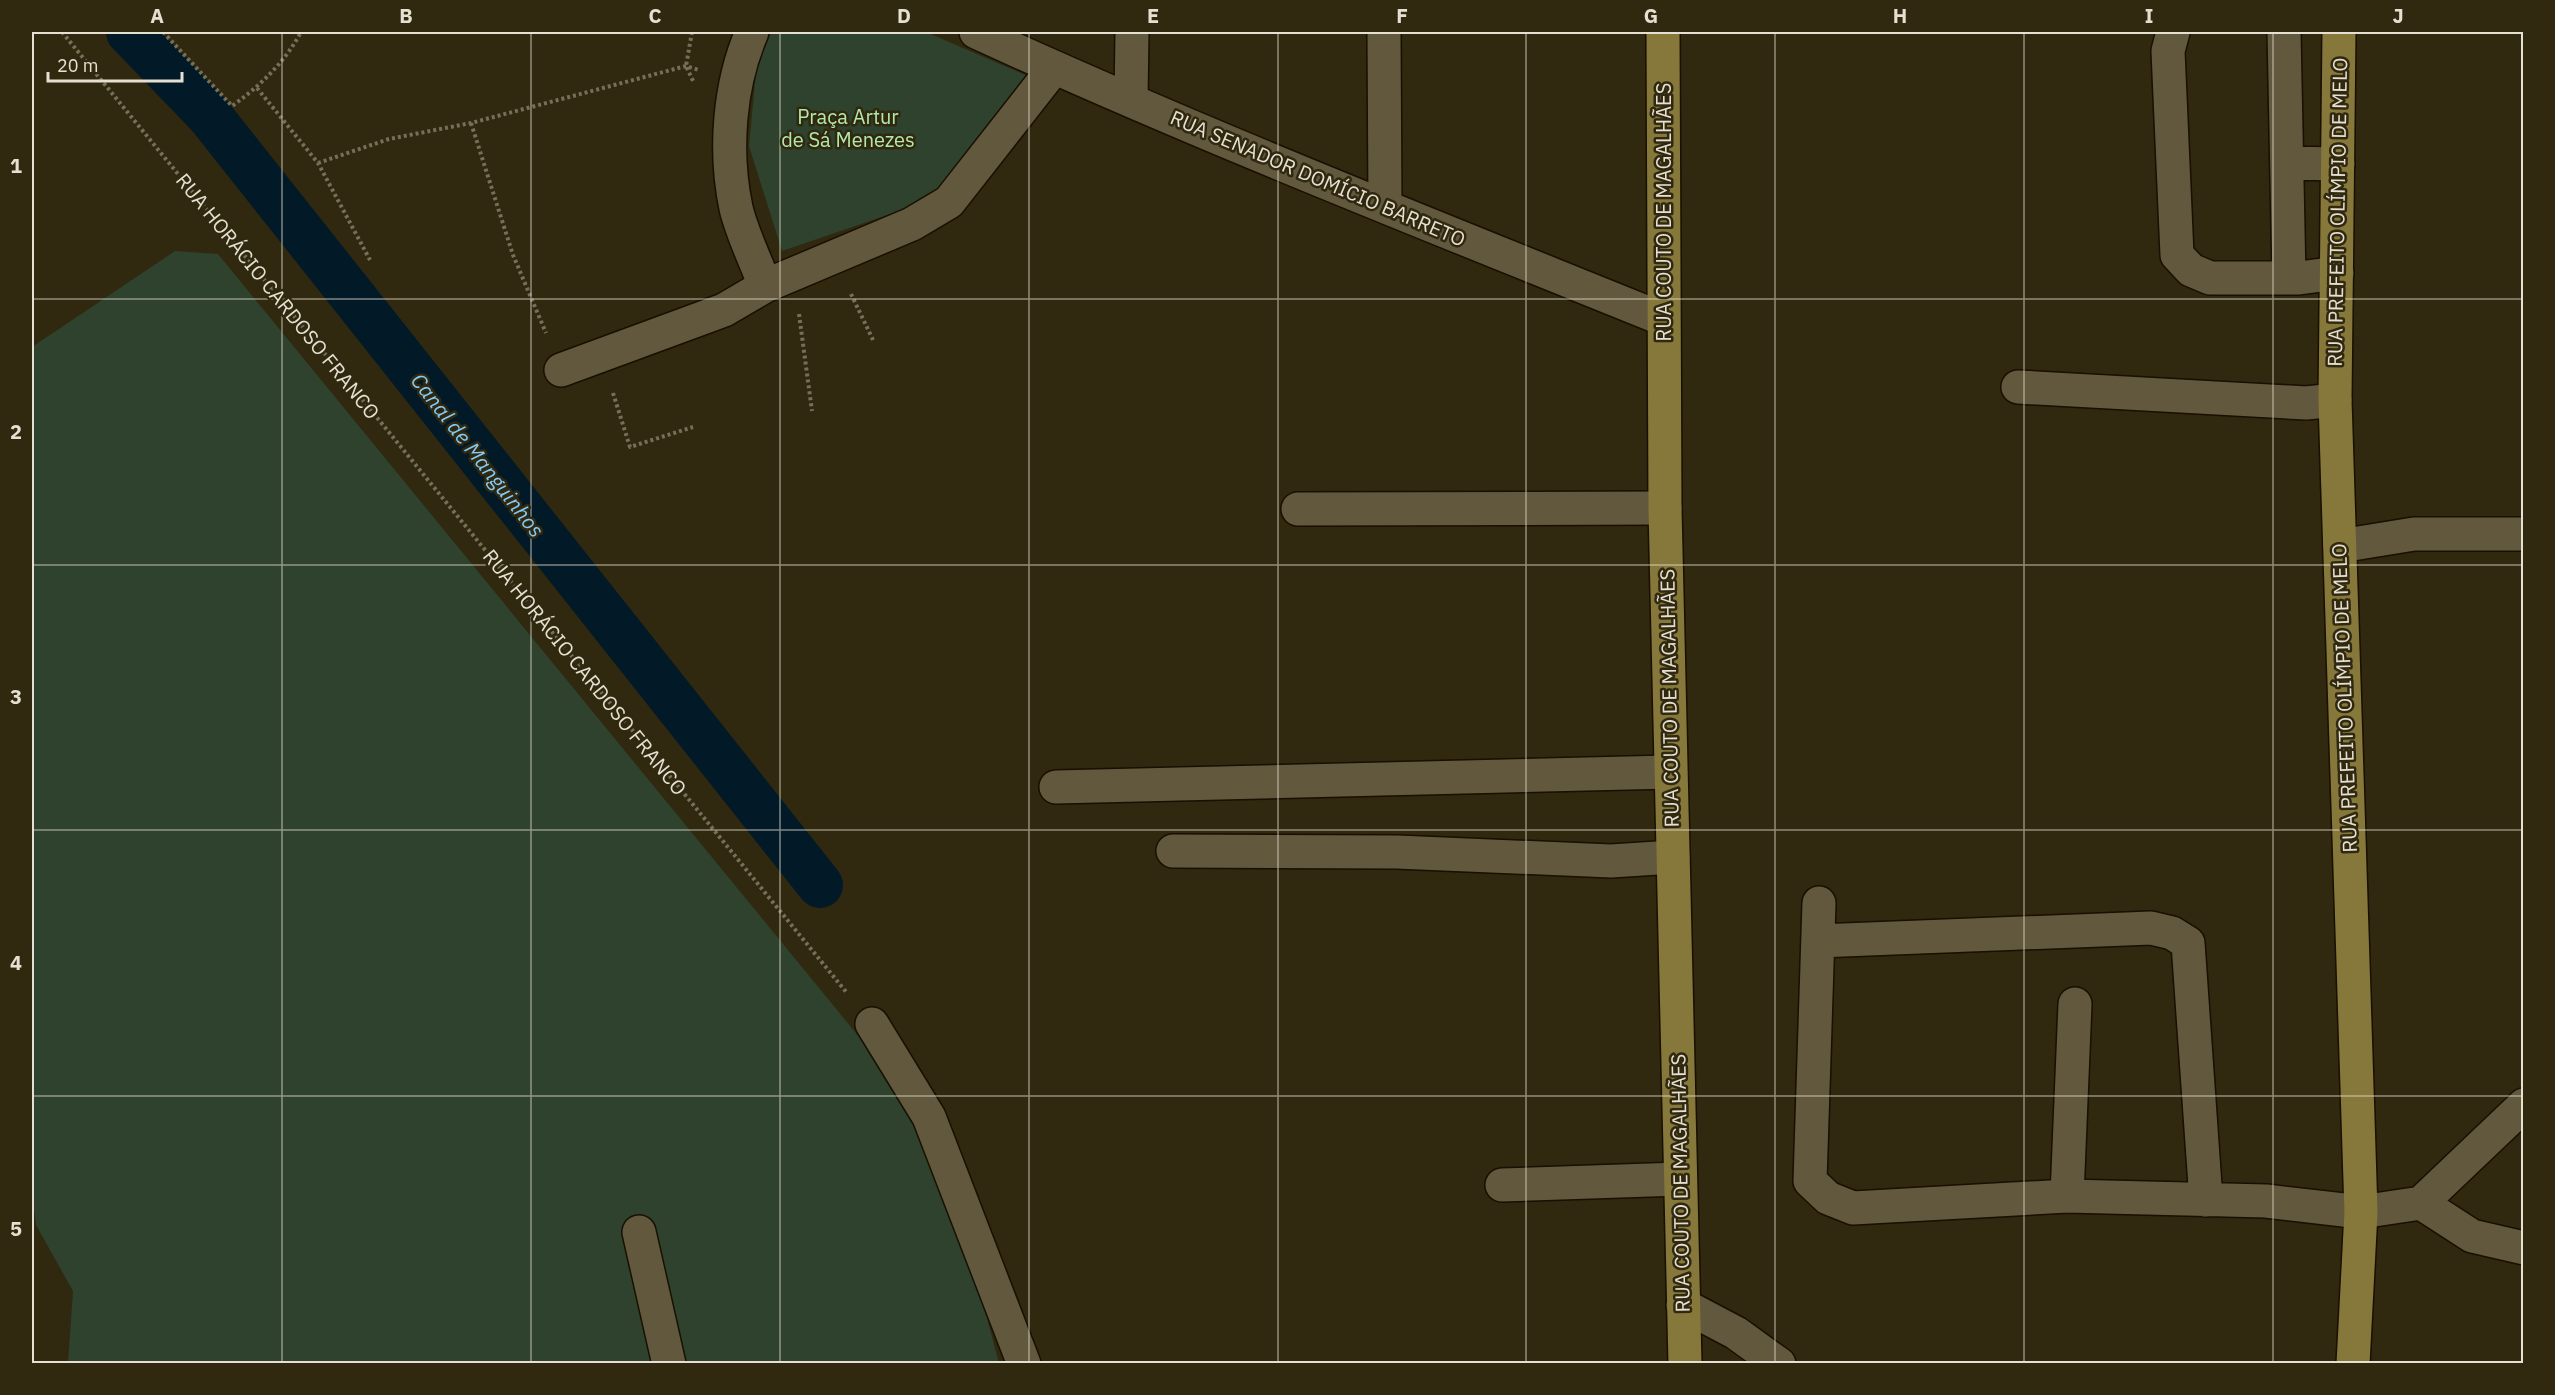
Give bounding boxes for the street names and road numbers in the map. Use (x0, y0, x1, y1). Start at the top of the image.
street label: RUA PREFEITO OLÍMPIO DE MELO (2321, 57, 2353, 367)
street label: RUA COUTO DE MAGALHÃES (1650, 83, 1677, 341)
street label: RUA SENADOR DOMÍCIO BARRETO (1166, 103, 1470, 253)
street label: RUA HORÁCIO CARDOSO FRANCO (170, 167, 386, 425)
street label: RUA HORÁCIO CARDOSO FRANCO (477, 543, 693, 801)
street label: RUA PREFEITO OLÍMPIO DE MELO (2325, 543, 2363, 853)
street label: RUA COUTO DE MAGALHÃES (1653, 568, 1685, 828)
street label: RUA COUTO DE MAGALHÃES (1664, 1053, 1696, 1313)

